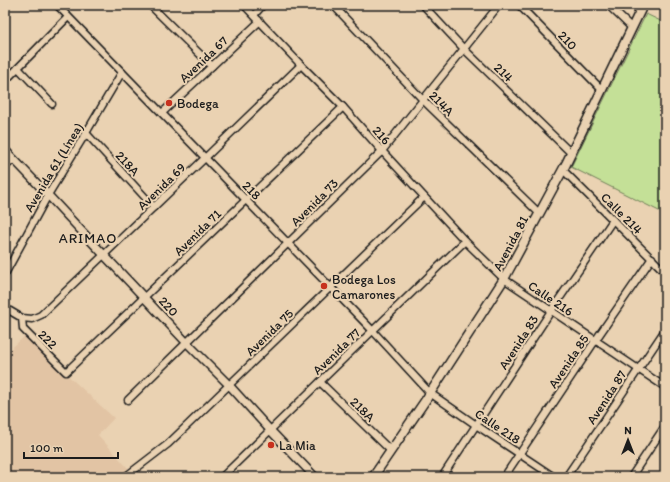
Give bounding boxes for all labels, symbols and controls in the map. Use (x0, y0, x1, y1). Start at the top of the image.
street label: 210 (555, 28, 580, 53)
street label: Avenida 67 (176, 33, 231, 86)
street label: 214 (491, 60, 516, 85)
street label: 214A (426, 88, 458, 119)
place label: Bodega (177, 96, 219, 111)
marker: Bodega (164, 98, 174, 108)
street label: Avenida 61 (Línea) (21, 120, 86, 215)
street label: 216 (369, 123, 394, 148)
street label: 218A (112, 148, 143, 179)
street label: Avenida 69 (134, 160, 189, 213)
street label: Avenida 73 (288, 176, 341, 229)
street label: 218 (239, 178, 264, 203)
street label: Calle 214 (598, 190, 646, 237)
street label: Avenida 71 (171, 206, 224, 259)
street label: Avenida 81 (490, 213, 531, 273)
district label: ARIMAO (59, 230, 117, 247)
place label: Bodega Los Camarones (332, 272, 396, 302)
street label: Calle 216 (525, 278, 576, 319)
marker: Bodega Los Camarones (319, 281, 329, 291)
street label: 220 (156, 293, 182, 319)
street label: Avenida 75 (242, 306, 296, 359)
street label: Avenida 83 (495, 312, 541, 372)
street label: Avenida 77 (309, 325, 364, 378)
street label: 222 (35, 327, 60, 352)
street label: Avenida 85 (545, 332, 592, 391)
street label: Avenida 87 (584, 367, 630, 427)
street label: 218A (347, 394, 379, 425)
street label: Calle 218 (472, 406, 523, 447)
north arrow (608, 420, 648, 460)
text: N (624, 424, 632, 437)
scale bar (24, 434, 118, 460)
place label: La Mia (279, 438, 316, 453)
marker: La Mia (266, 440, 276, 450)
text: 100 m (30, 441, 63, 455)

